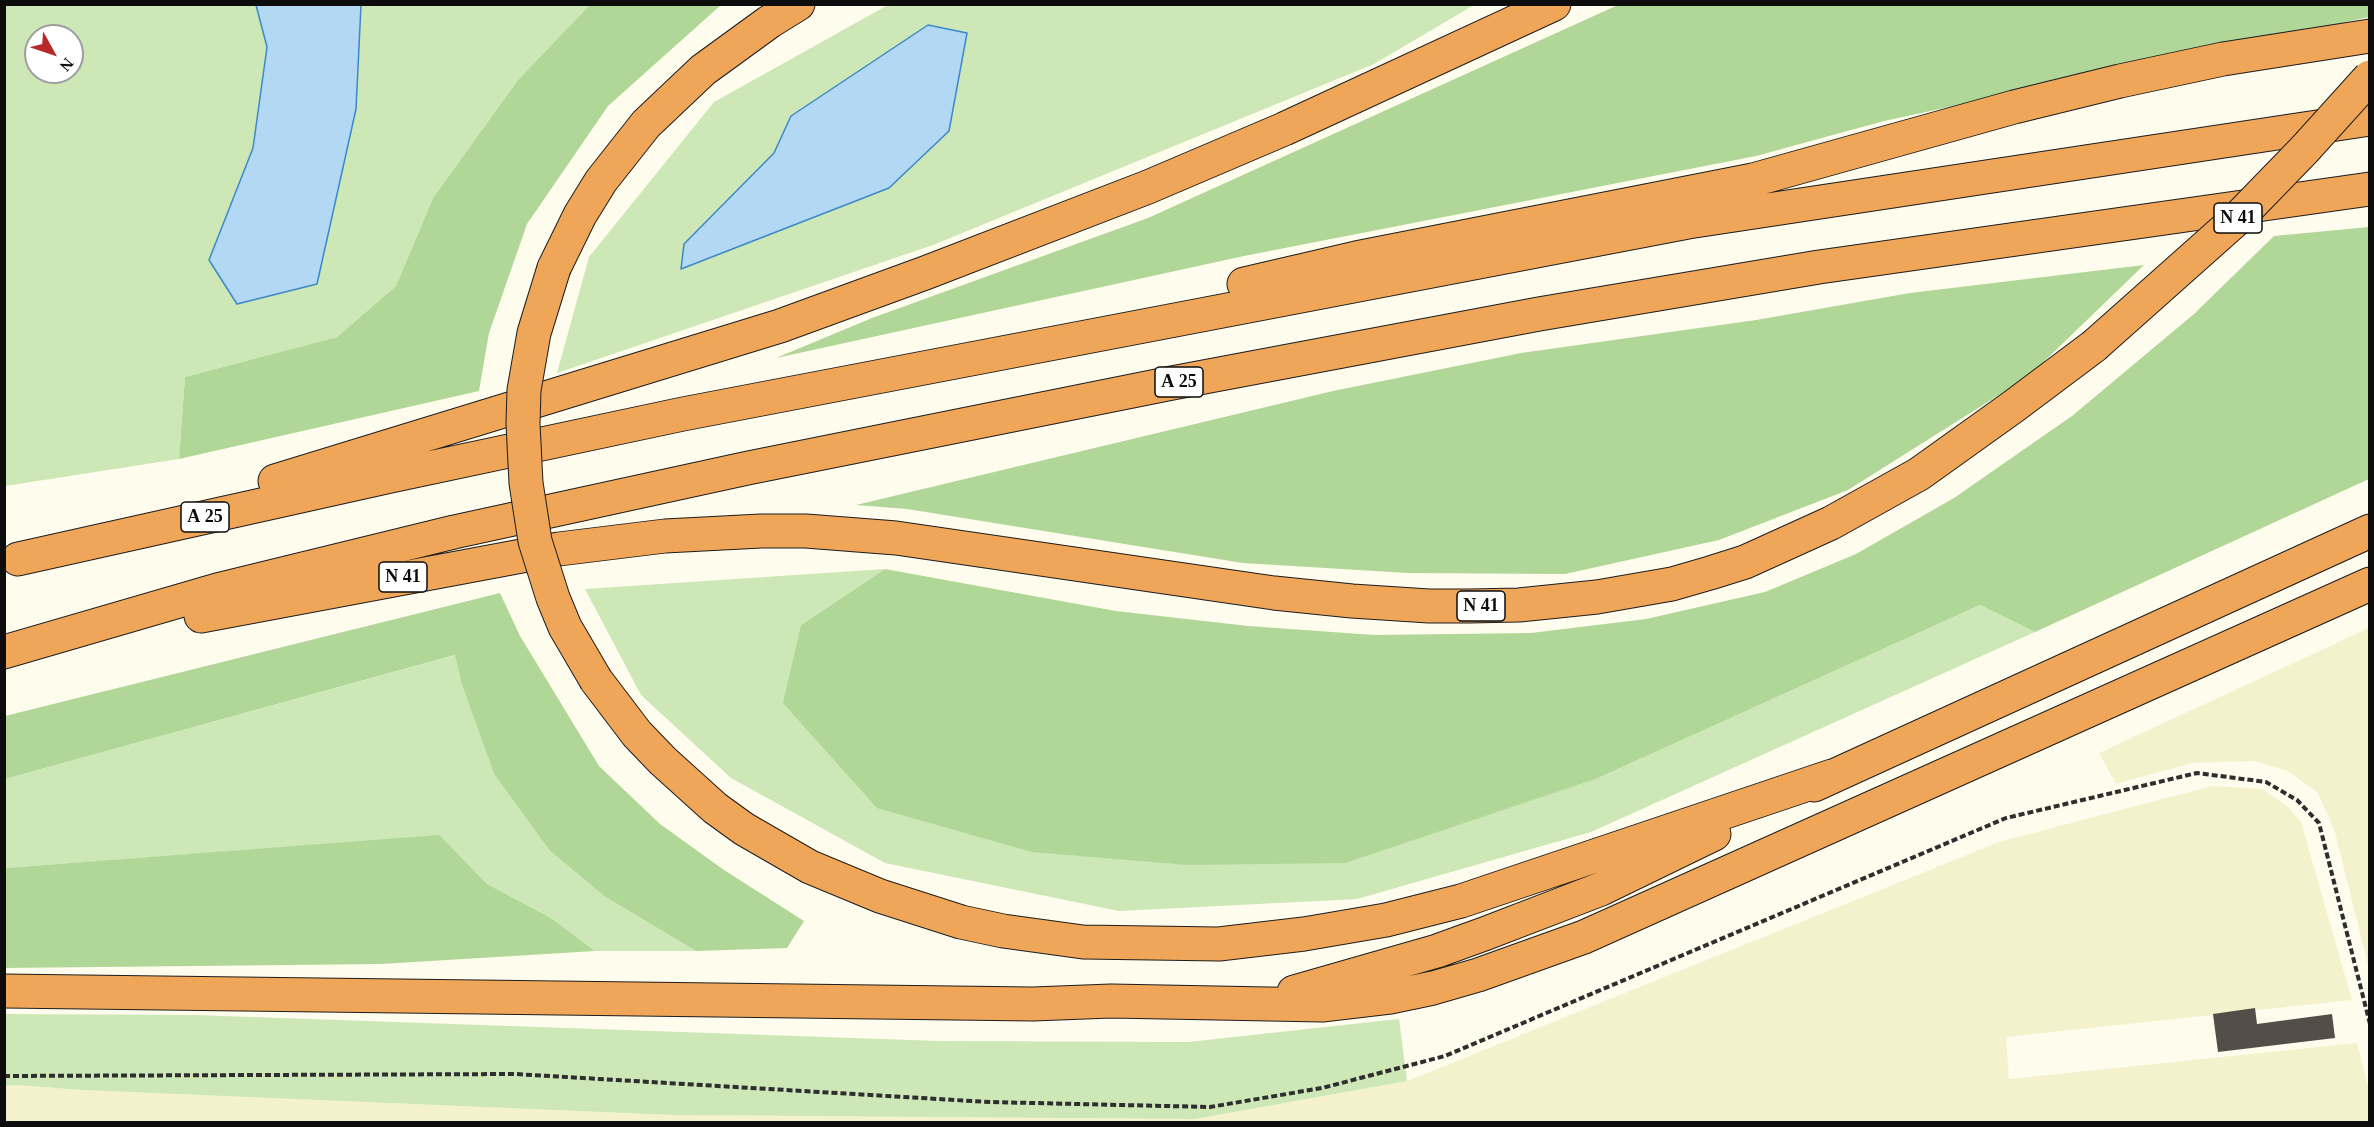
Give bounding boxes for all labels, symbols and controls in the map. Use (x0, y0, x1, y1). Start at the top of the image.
north arrow (24, 24, 84, 84)
text: N (56, 55, 77, 74)
road number: N 41 (2214, 203, 2262, 233)
road number: A 25 (1155, 367, 1203, 397)
road number: A 25 (181, 502, 229, 532)
road number: N 41 (379, 562, 427, 592)
road number: N 41 (1457, 591, 1505, 621)

